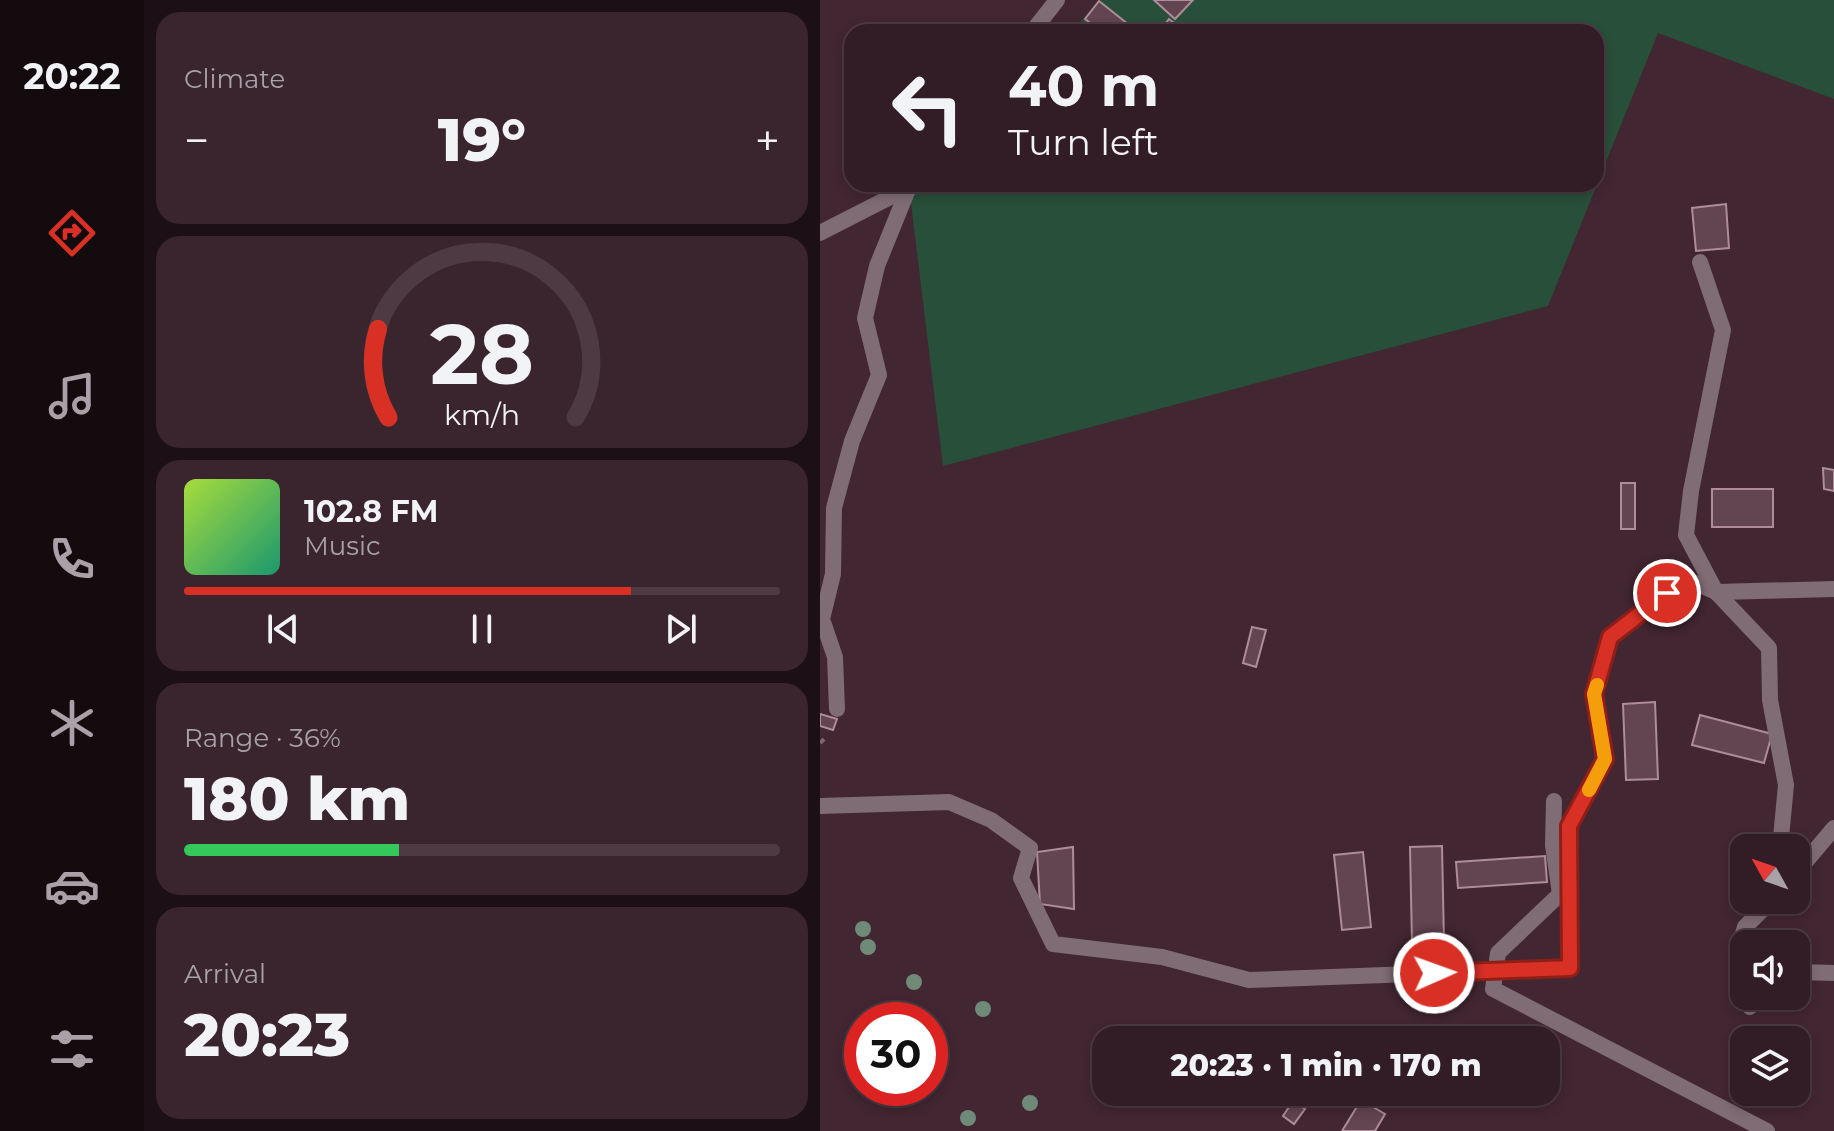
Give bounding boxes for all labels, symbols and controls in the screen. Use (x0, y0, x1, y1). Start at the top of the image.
text: 40 m (1008, 52, 1159, 120)
text: 20:22 (23, 54, 121, 98)
icon: left (876, 56, 980, 160)
text: Climate (184, 63, 285, 95)
text: 19° (438, 103, 526, 176)
text: − (184, 113, 209, 167)
text: + (755, 113, 780, 167)
text: Turn left (1008, 120, 1159, 164)
icon: directions (44, 205, 100, 261)
text: 28 (430, 302, 534, 404)
icon: music (44, 368, 100, 424)
text: km/h (444, 397, 520, 432)
text: 102.8 FM (304, 493, 438, 530)
text: Music (304, 530, 381, 562)
icon: phone (44, 531, 100, 587)
pin (1633, 559, 1701, 627)
icon: arrive (1645, 571, 1689, 615)
icon: previous (261, 607, 305, 651)
icon: pause (460, 607, 504, 651)
icon: next (659, 607, 703, 651)
icon: climate (44, 695, 100, 751)
text: Range · 36% (184, 722, 341, 754)
text: 180 km (184, 762, 410, 835)
north arrow (1730, 834, 1810, 914)
map controls (1730, 834, 1810, 1106)
icon: car (44, 858, 100, 914)
button: sound (1730, 930, 1810, 1010)
position arrow (1392, 931, 1476, 1015)
text: Arrival (184, 958, 266, 990)
text: 20:23 (184, 998, 350, 1071)
speed limit sign: 30 (844, 1002, 948, 1106)
icon: filters (44, 1021, 100, 1077)
button: layers (1730, 1026, 1810, 1106)
text: 20:23 · 1 min · 170 m (1170, 1047, 1482, 1084)

